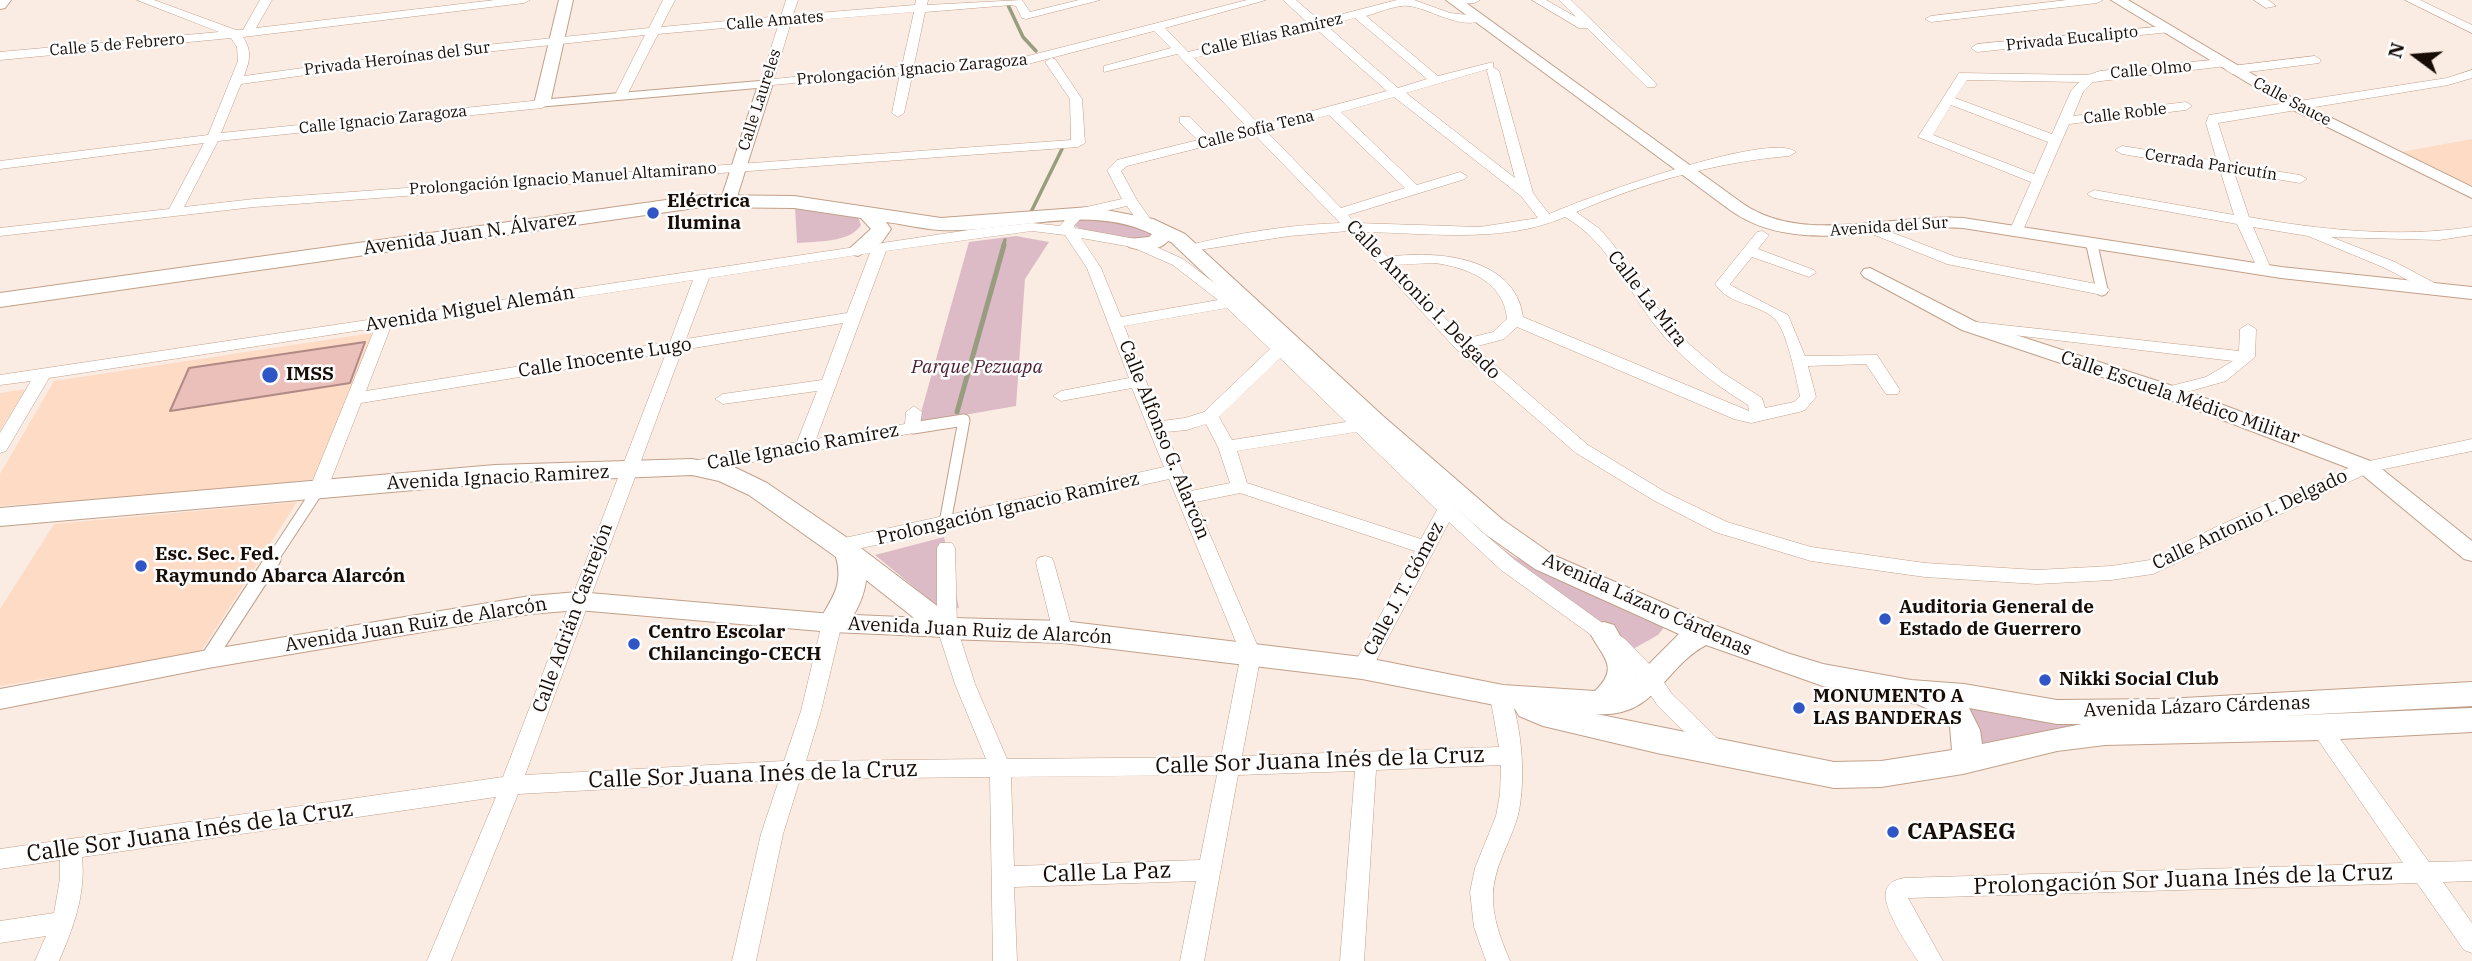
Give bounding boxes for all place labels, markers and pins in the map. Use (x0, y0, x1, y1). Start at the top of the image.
place label: Eléctrica Ilumina (667, 191, 750, 235)
marker: Eléctrica Ilumina (645, 205, 661, 221)
place label: IMSS (286, 364, 334, 386)
marker: IMSS (260, 365, 280, 385)
place label: Esc. Sec. Fed. Raymundo Abarca Alarcón (155, 544, 405, 588)
marker: Esc. Sec. Fed. Raymundo Abarca Alarcón (133, 558, 149, 574)
place label: Auditoria General de Estado de Guerrero (1899, 597, 2094, 641)
marker: Auditoria General de Estado de Guerrero (1877, 611, 1893, 627)
place label: Centro Escolar Chilancingo-CECH (648, 622, 821, 666)
marker: Centro Escolar Chilancingo-CECH (626, 636, 642, 652)
place label: Nikki Social Club (2059, 669, 2219, 691)
marker: Nikki Social Club (2037, 672, 2053, 688)
place label: MONUMENTO A LAS BANDERAS (1813, 686, 1964, 730)
marker: MONUMENTO A LAS BANDERAS (1791, 700, 1807, 716)
place label: CAPASEG (1907, 818, 2016, 846)
marker: CAPASEG (1885, 824, 1901, 840)

